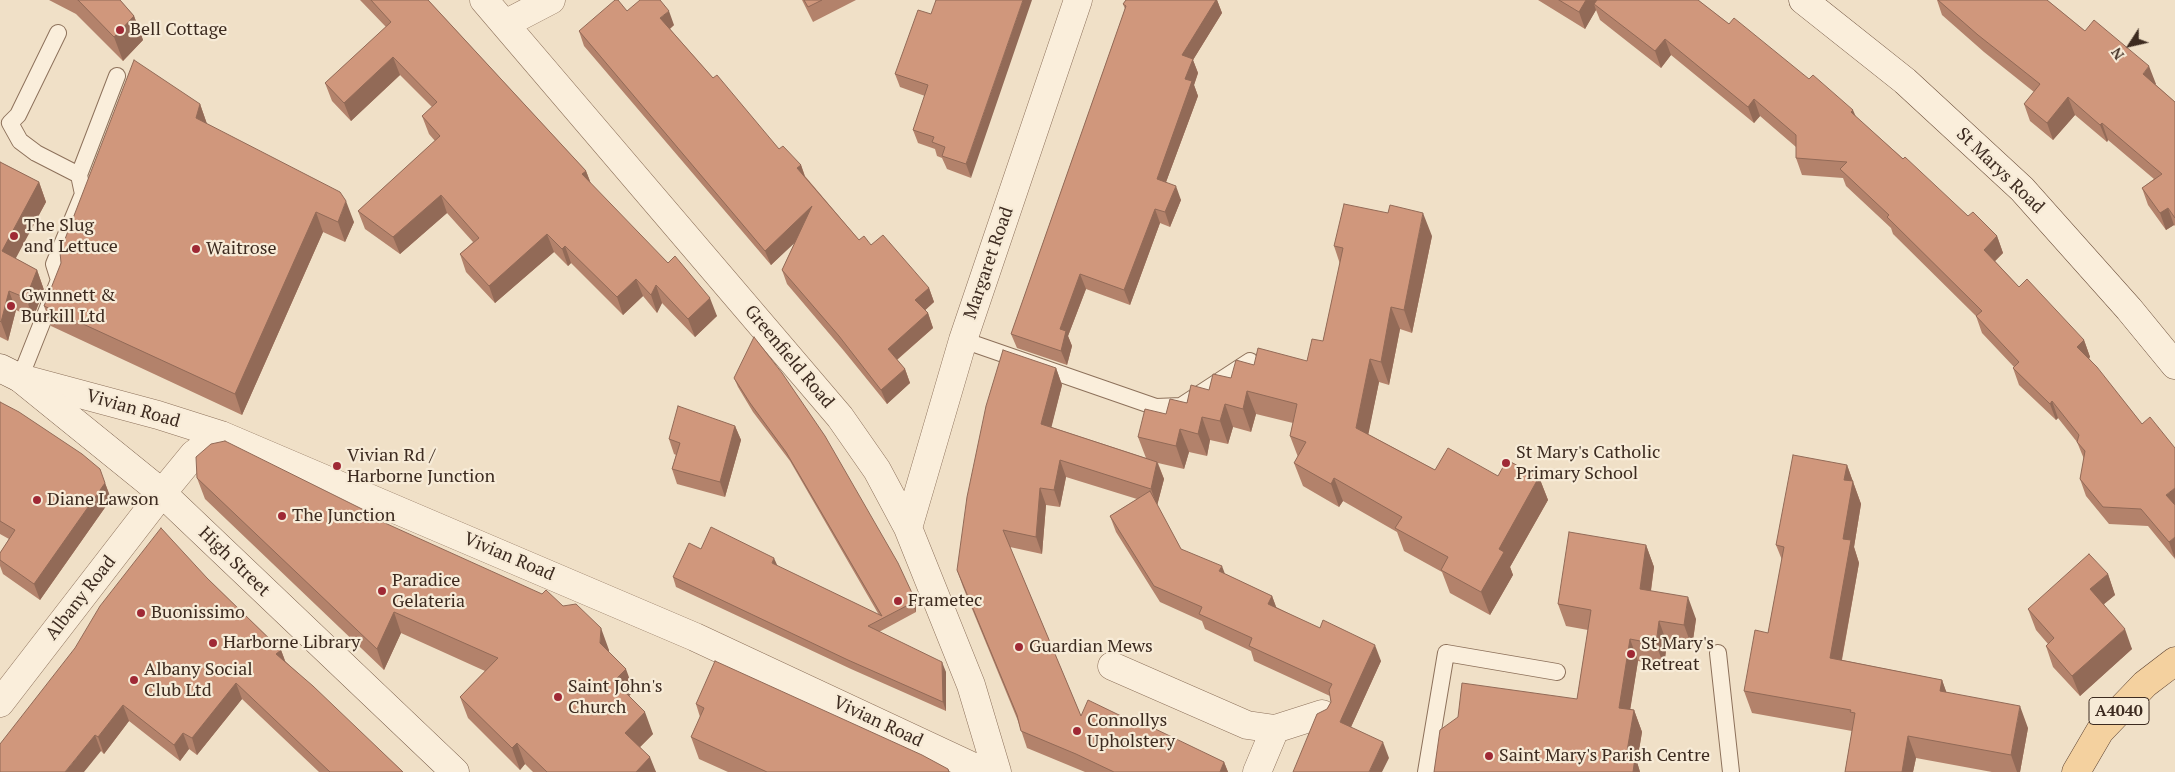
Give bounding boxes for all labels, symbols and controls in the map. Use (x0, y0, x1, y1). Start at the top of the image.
place label: Bell Cottage (130, 19, 227, 41)
north arrow (2105, 20, 2155, 70)
marker: Bell Cottage (114, 24, 126, 36)
text: N (2106, 44, 2128, 64)
street label: St Marys Road (1951, 124, 2049, 218)
street label: Margaret Road (960, 204, 1018, 322)
place label: The Slug and Lettuce (24, 215, 118, 258)
marker: The Slug and Lettuce (8, 230, 20, 242)
place label: Waitrose (206, 238, 277, 260)
marker: Waitrose (190, 243, 202, 255)
place label: Gwinnett & Burkill Ltd (21, 285, 116, 328)
marker: Gwinnett & Burkill Ltd (5, 300, 17, 312)
street label: Greenfield Road (740, 301, 838, 413)
street label: Vivian Road (84, 385, 182, 433)
place label: St Mary's Catholic Primary School (1516, 442, 1660, 484)
place label: Vivian Rd / Harborne Junction (347, 445, 495, 488)
marker: St Mary's Catholic Primary School (1500, 457, 1512, 469)
marker: Vivian Rd / Harborne Junction (331, 460, 343, 472)
place label: Diane Lawson (47, 489, 159, 511)
marker: Diane Lawson (31, 494, 43, 506)
place label: The Junction (292, 505, 395, 527)
marker: The Junction (276, 510, 288, 522)
street label: High Street (194, 523, 274, 601)
street label: Vivian Road (460, 528, 558, 586)
street label: Albany Road (41, 552, 121, 644)
place label: Paradice Gelateria (392, 570, 465, 612)
marker: Paradice Gelateria (376, 585, 388, 597)
place label: Frametec (908, 590, 983, 612)
marker: Frametec (892, 595, 904, 607)
place label: Buonissimo (151, 602, 245, 624)
marker: Buonissimo (135, 607, 147, 619)
place label: Harborne Library (223, 632, 360, 654)
place label: St Mary's Retreat (1641, 633, 1714, 676)
place label: Guardian Mews (1029, 636, 1153, 658)
marker: Harborne Library (207, 637, 219, 649)
marker: Guardian Mews (1013, 641, 1025, 653)
marker: St Mary's Retreat (1625, 648, 1637, 660)
place label: Albany Social Club Ltd (144, 659, 253, 702)
marker: Albany Social Club Ltd (128, 674, 140, 686)
place label: Saint John's Church (568, 676, 663, 719)
marker: Saint John's Church (552, 691, 564, 703)
street label: Vivian Road (830, 692, 926, 752)
road number: A4040 (2089, 698, 2149, 724)
place label: Connollys Upholstery (1087, 710, 1175, 752)
marker: Connollys Upholstery (1071, 725, 1083, 737)
place label: Saint Mary's Parish Centre (1499, 745, 1710, 767)
marker: Saint Mary's Parish Centre (1483, 750, 1495, 762)

